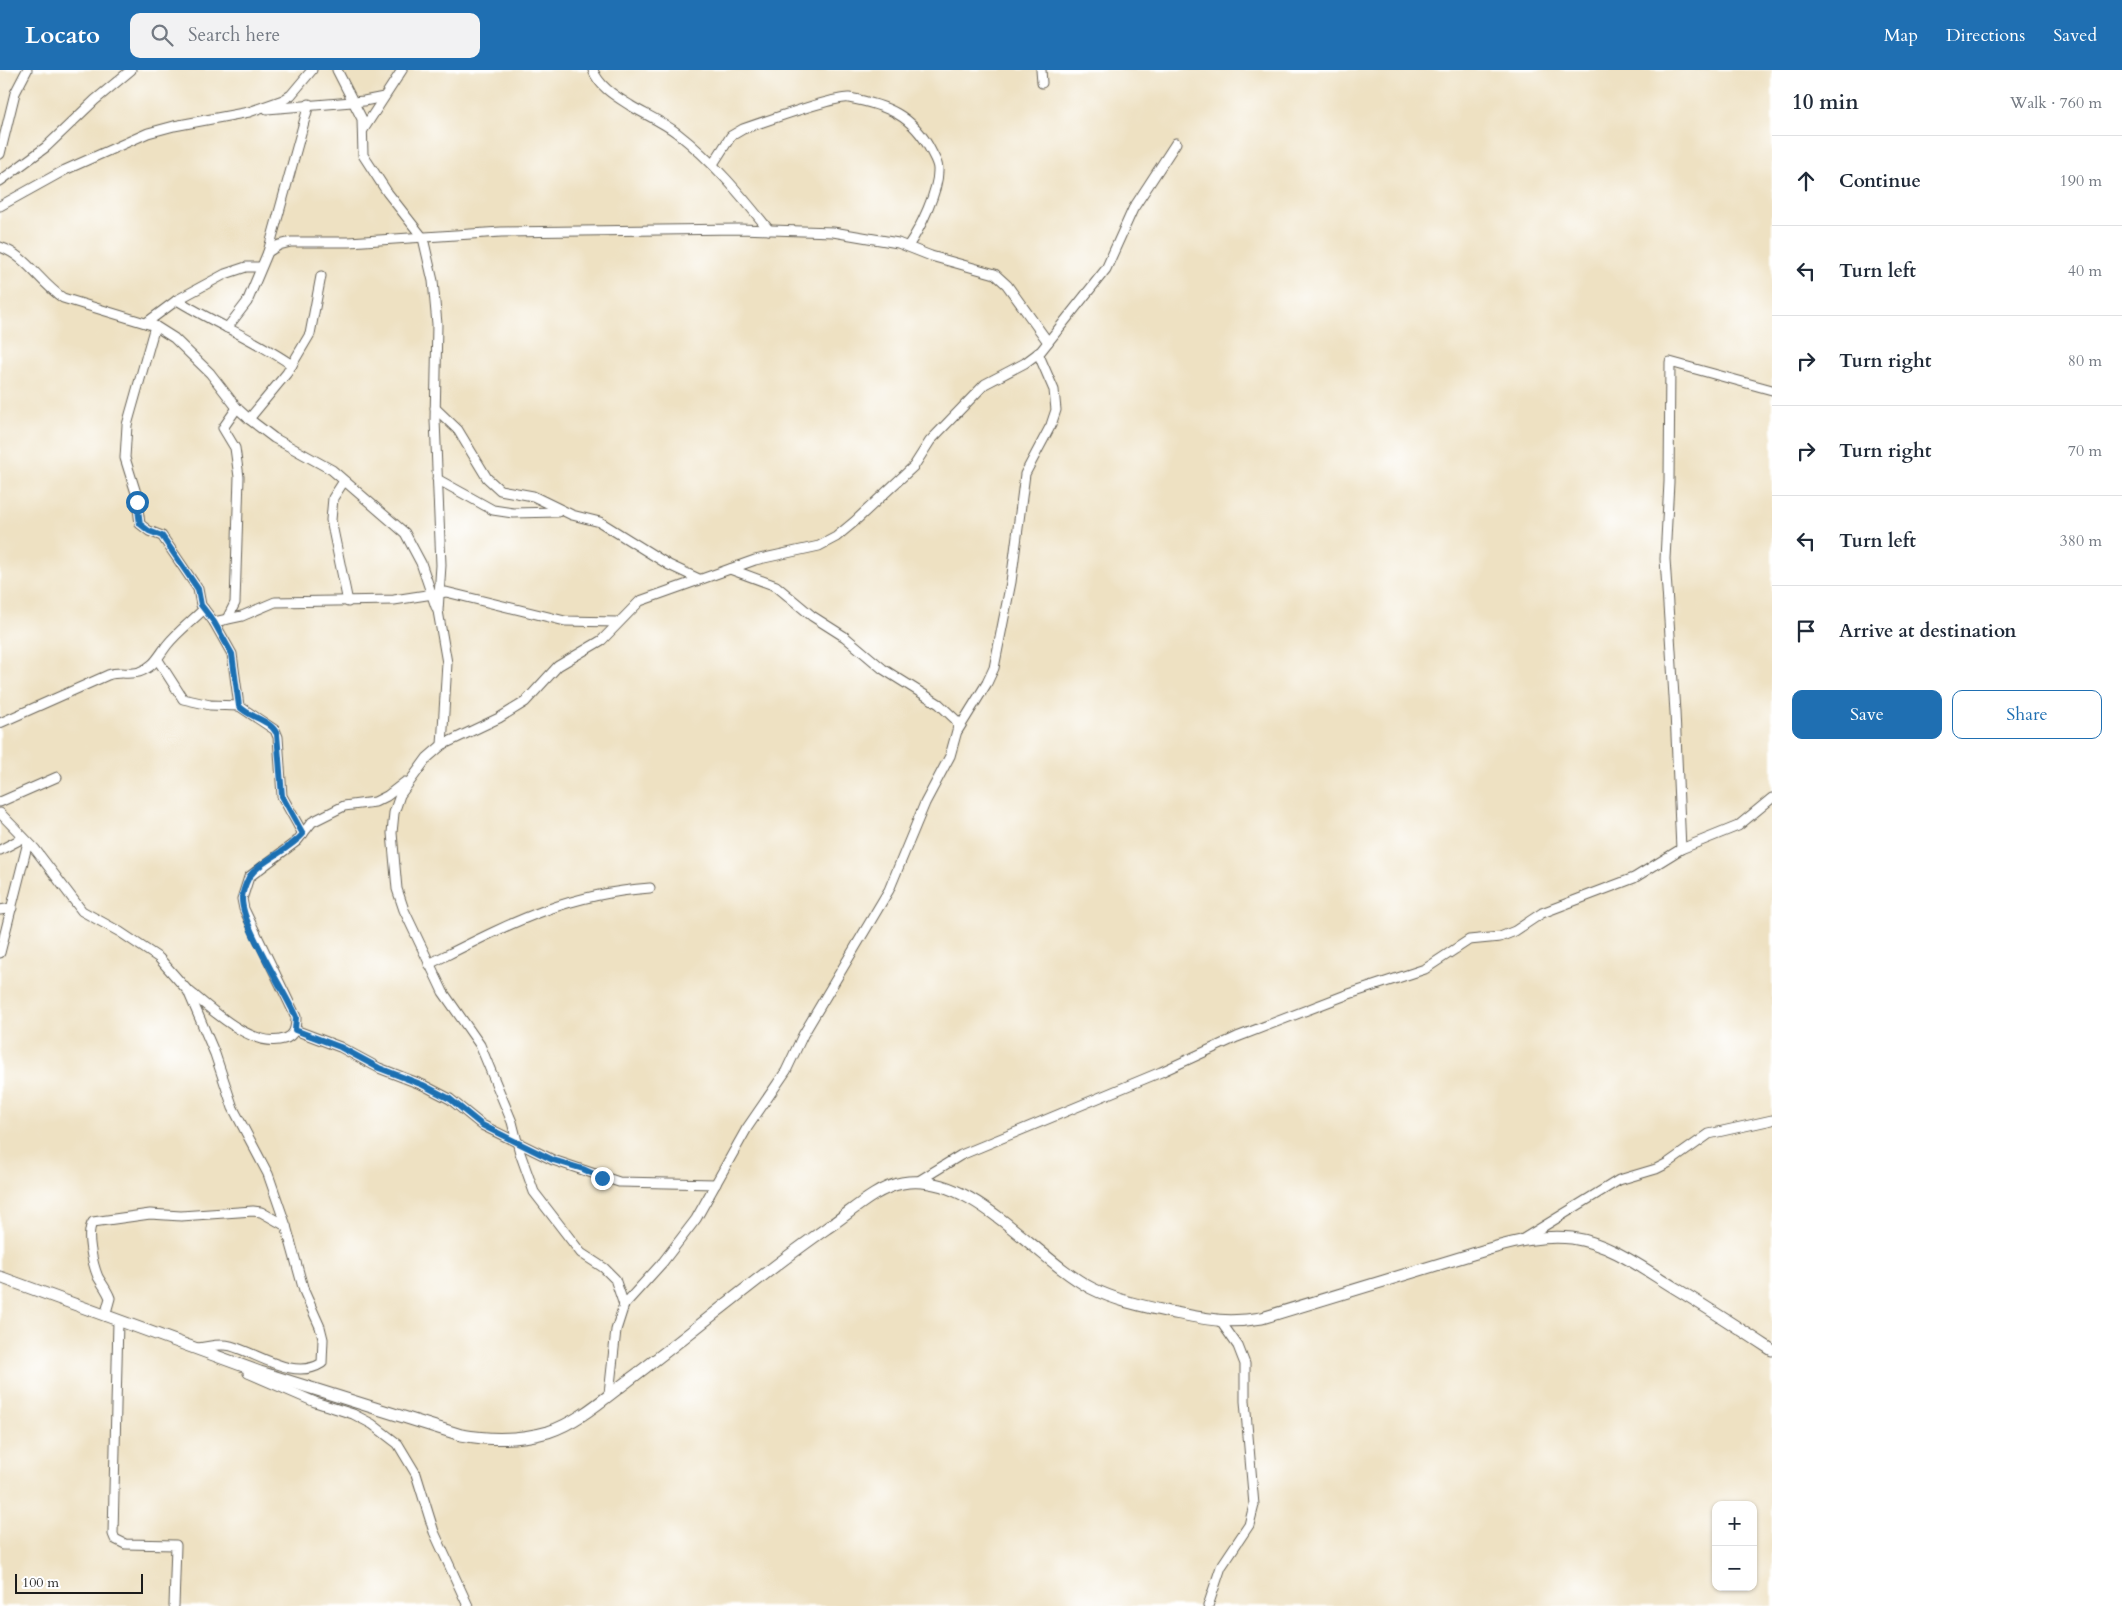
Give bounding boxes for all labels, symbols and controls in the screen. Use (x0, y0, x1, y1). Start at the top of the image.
search box (130, 13, 480, 58)
text: Locato (25, 19, 100, 52)
icon: search (148, 21, 176, 49)
text: Search here (188, 22, 280, 48)
text: Map (1884, 23, 1918, 48)
text: Directions (1946, 23, 2025, 48)
text: Saved (2053, 23, 2097, 48)
text: 10 min (1792, 88, 1859, 117)
text: Walk · 760 m (2010, 92, 2102, 114)
icon: ahead (1792, 167, 1820, 195)
text: Continue (1839, 168, 1921, 194)
text: 190 m (2060, 170, 2102, 192)
icon: left (1792, 257, 1820, 285)
text: Turn left (1839, 258, 1916, 284)
text: 40 m (2068, 260, 2102, 282)
icon: right (1792, 347, 1820, 375)
text: Turn right (1839, 348, 1931, 374)
text: 80 m (2068, 350, 2102, 372)
icon: right (1792, 437, 1820, 465)
text: Turn right (1839, 438, 1931, 464)
text: 70 m (2068, 440, 2102, 462)
route start (126, 491, 149, 514)
icon: left (1792, 527, 1820, 555)
text: Turn left (1839, 528, 1916, 554)
text: 380 m (2060, 530, 2102, 552)
icon: arrive (1792, 617, 1820, 645)
text: Arrive at destination (1839, 618, 2016, 644)
button: Save (1792, 690, 1942, 739)
button: Share (1952, 690, 2102, 739)
route end (591, 1167, 614, 1190)
map controls (1712, 1501, 1757, 1591)
button: + (1712, 1501, 1757, 1546)
button: − (1712, 1546, 1757, 1591)
scale bar (15, 1571, 142, 1594)
text: 100 m (22, 1573, 59, 1592)

